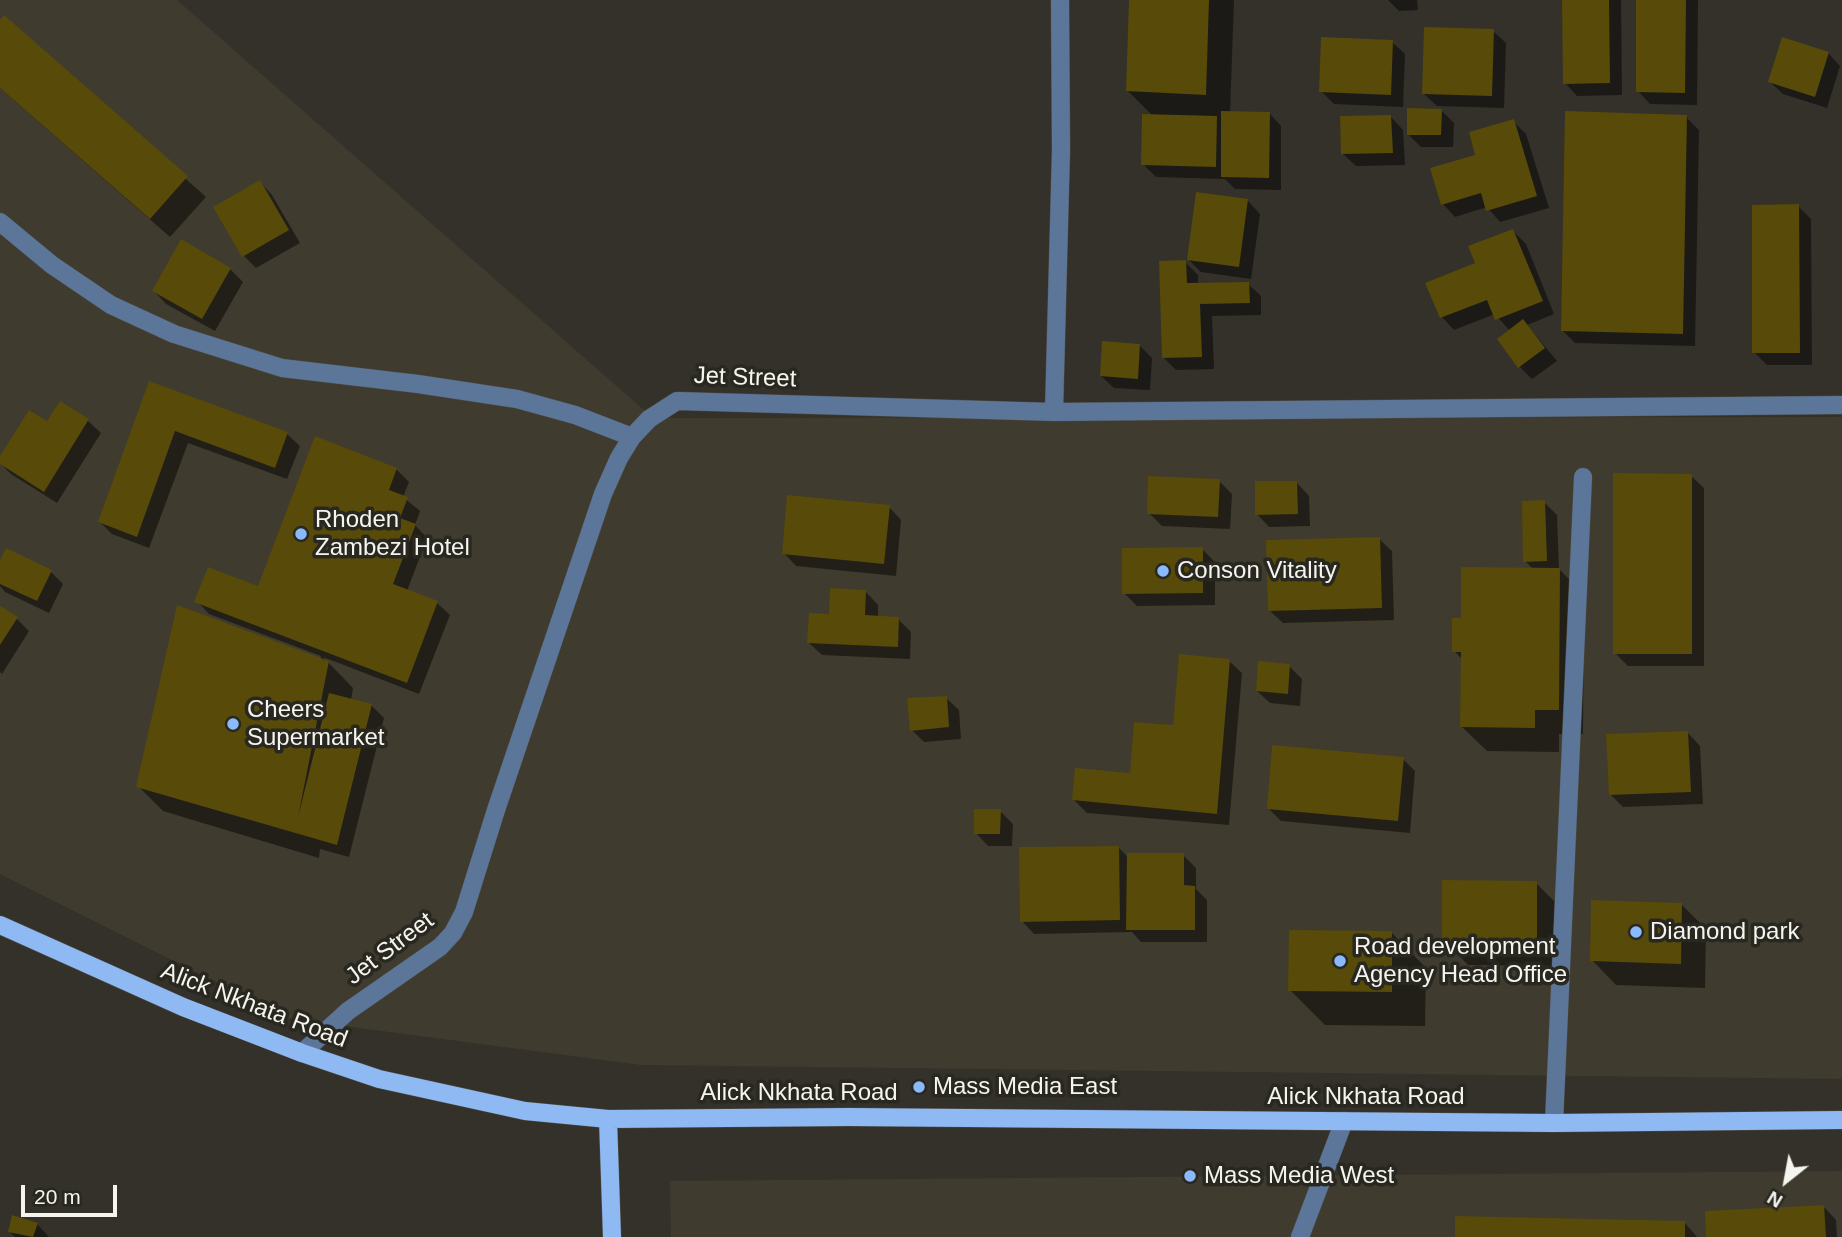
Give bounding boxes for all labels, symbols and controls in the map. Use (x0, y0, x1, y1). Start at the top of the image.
street label: Jet Street (693, 362, 797, 394)
place label: Rhoden Zambezi Hotel (315, 506, 470, 562)
marker: Rhoden Zambezi Hotel (293, 526, 309, 542)
place label: Conson Vitality (1177, 557, 1337, 585)
marker: Conson Vitality (1155, 563, 1171, 579)
place label: Cheers Supermarket (247, 696, 384, 752)
marker: Cheers Supermarket (225, 716, 241, 732)
street label: Jet Street (340, 907, 440, 991)
place label: Diamond park (1650, 918, 1799, 946)
marker: Diamond park (1628, 924, 1644, 940)
place label: Road development Agency Head Office (1354, 933, 1567, 989)
marker: Road development Agency Head Office (1332, 953, 1348, 969)
street label: Alick Nkhata Road (157, 957, 351, 1055)
place label: Mass Media East (933, 1073, 1117, 1101)
street label: Alick Nkhata Road (700, 1079, 898, 1107)
marker: Mass Media East (911, 1079, 927, 1095)
street label: Alick Nkhata Road (1267, 1083, 1465, 1111)
north arrow (1751, 1146, 1821, 1216)
place label: Mass Media West (1204, 1162, 1394, 1190)
marker: Mass Media West (1182, 1168, 1198, 1184)
scale bar (24, 1170, 121, 1214)
text: 20 m (34, 1185, 81, 1208)
text: N (1764, 1187, 1786, 1212)

